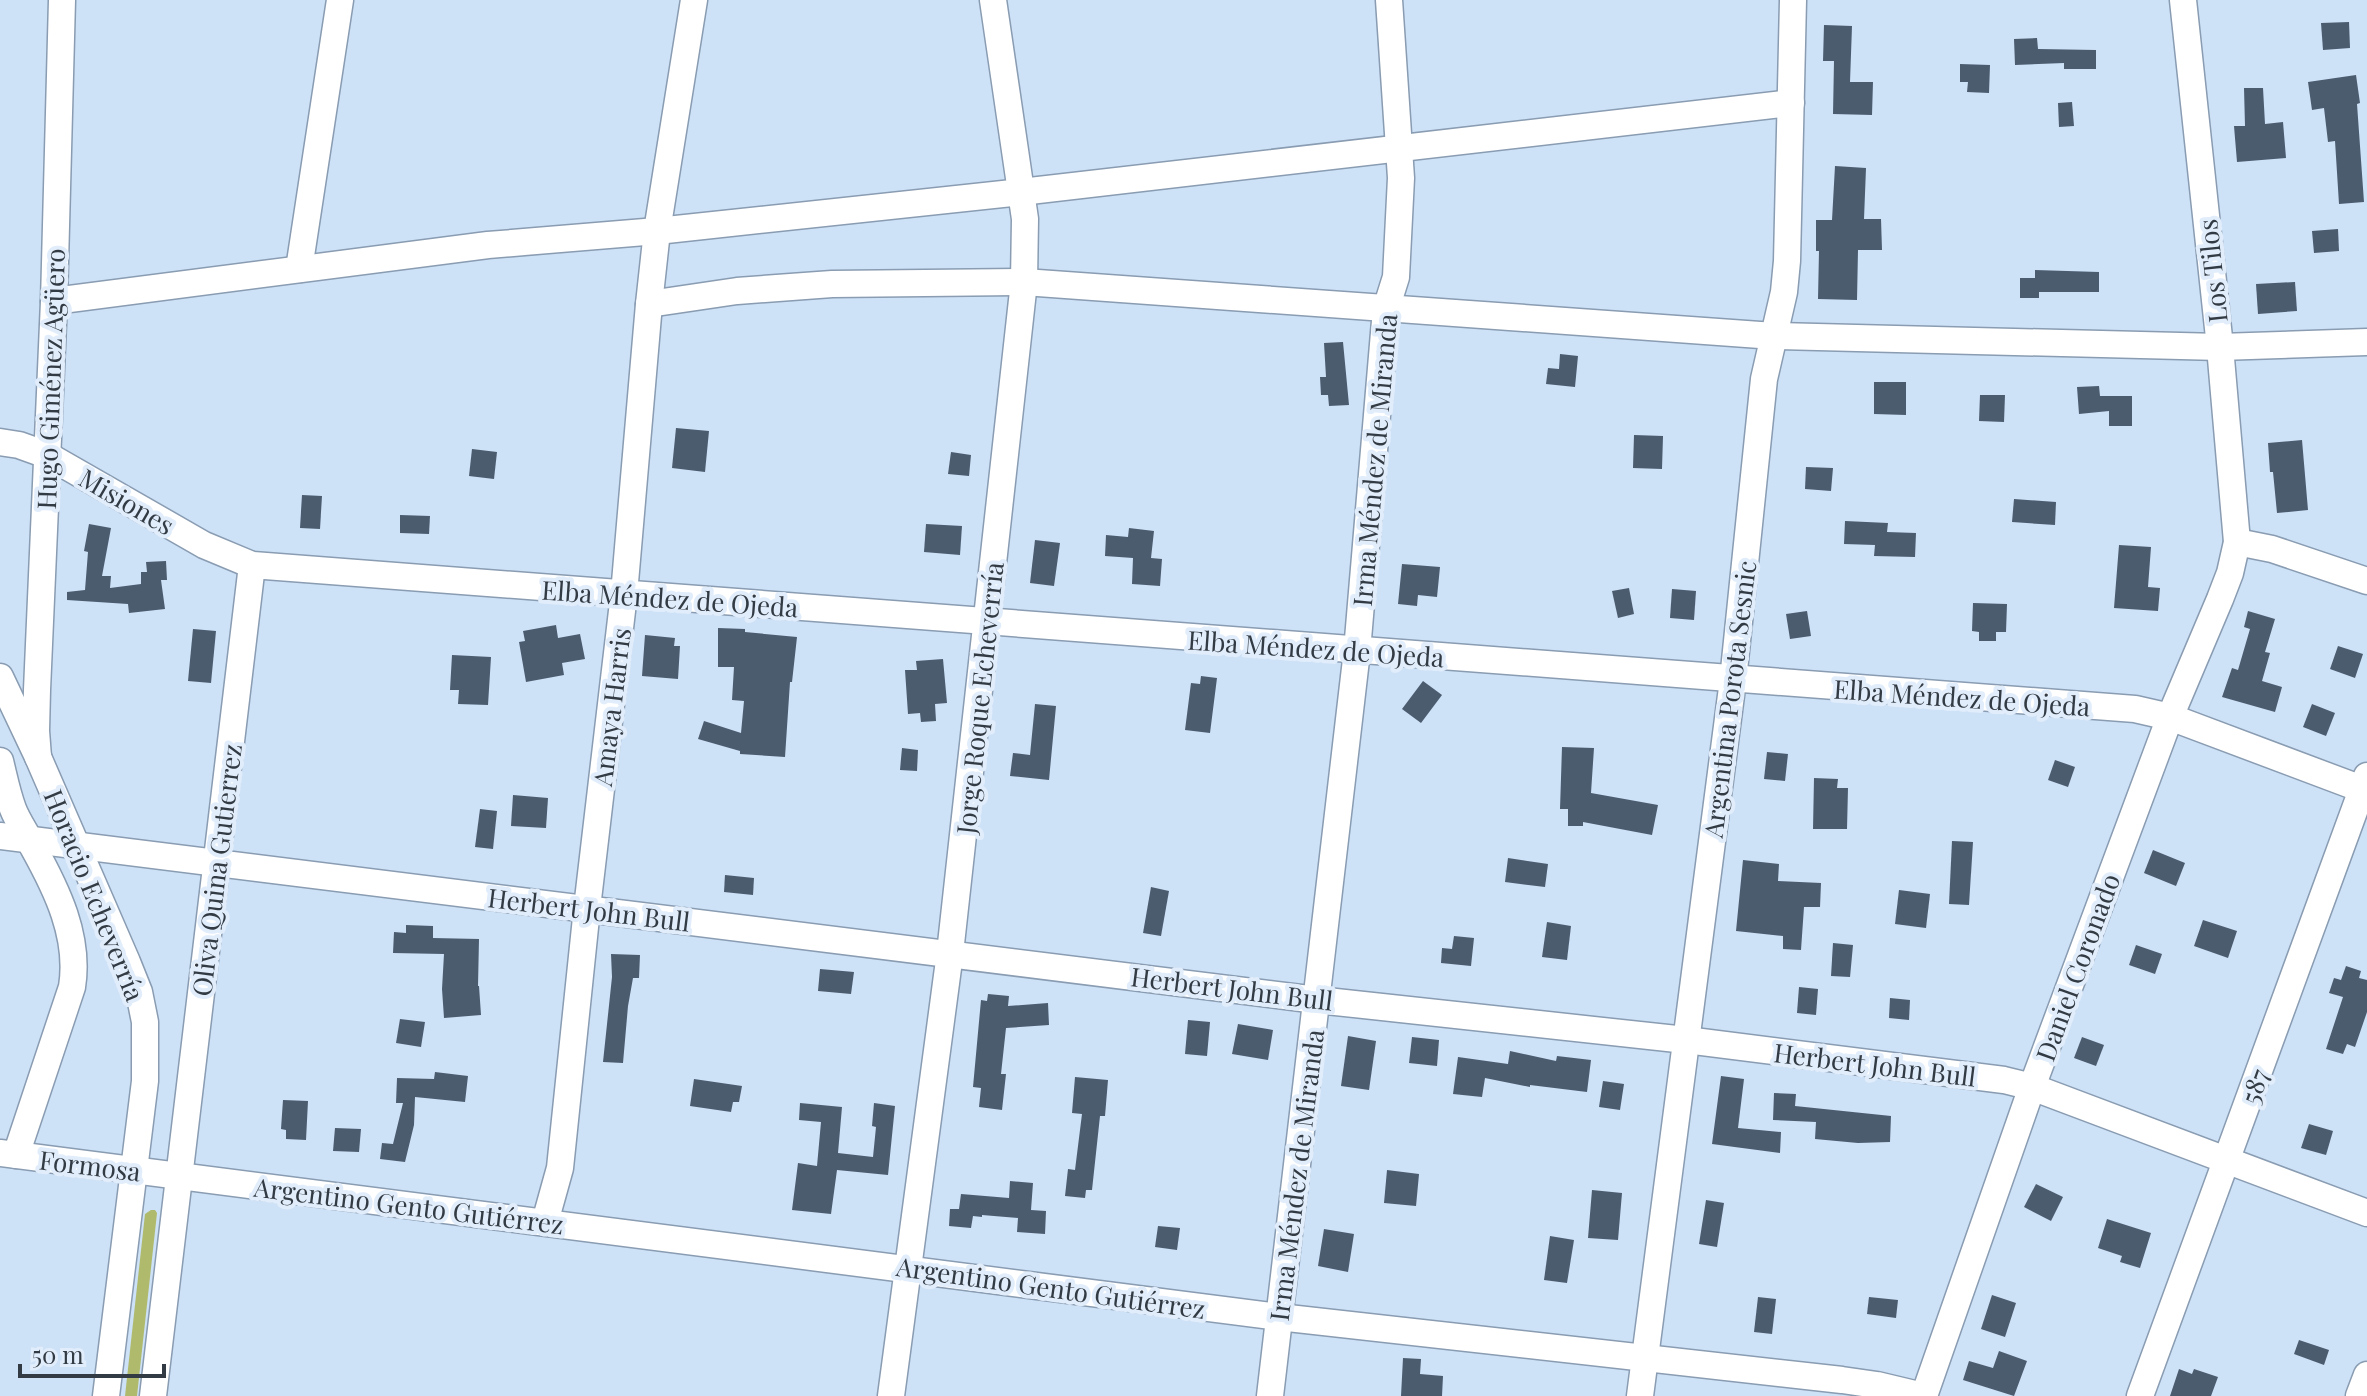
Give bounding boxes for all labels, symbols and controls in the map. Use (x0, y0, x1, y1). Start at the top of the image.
street label: Los Tilos (2189, 218, 2235, 324)
street label: Hugo Giménez Agüero (28, 248, 72, 510)
street label: Irma Méndez de Miranda (1344, 312, 1404, 608)
street label: Misiones (73, 460, 181, 542)
street label: Argentina Porota Sesnic (1695, 558, 1763, 841)
street label: Jorge Roque Echeverría (947, 560, 1011, 837)
street label: Elba Méndez de Ojeda (541, 572, 800, 624)
street label: Elba Méndez de Ojeda (1187, 622, 1446, 674)
street label: Amaya Harris (584, 626, 638, 789)
street label: Elba Méndez de Ojeda (1833, 671, 2092, 723)
street label: Oliva Quina Gutierrez (183, 742, 249, 998)
street label: Horacio Echeverría (37, 784, 153, 1006)
street label: Daniel Coronado (2027, 868, 2127, 1066)
street label: Herbert John Bull (486, 879, 692, 939)
street label: Herbert John Bull (1129, 958, 1335, 1018)
street label: Irma Méndez de Miranda (1261, 1027, 1331, 1323)
street label: Herbert John Bull (1772, 1034, 1978, 1094)
street label: 587 (2232, 1063, 2277, 1108)
street label: Formosa (37, 1141, 143, 1189)
street label: Argentino Gento Gutiérrez (251, 1169, 566, 1241)
street label: Argentino Gento Gutiérrez (893, 1248, 1208, 1326)
scale bar (20, 1328, 164, 1378)
text: 50 m (32, 1338, 84, 1370)

